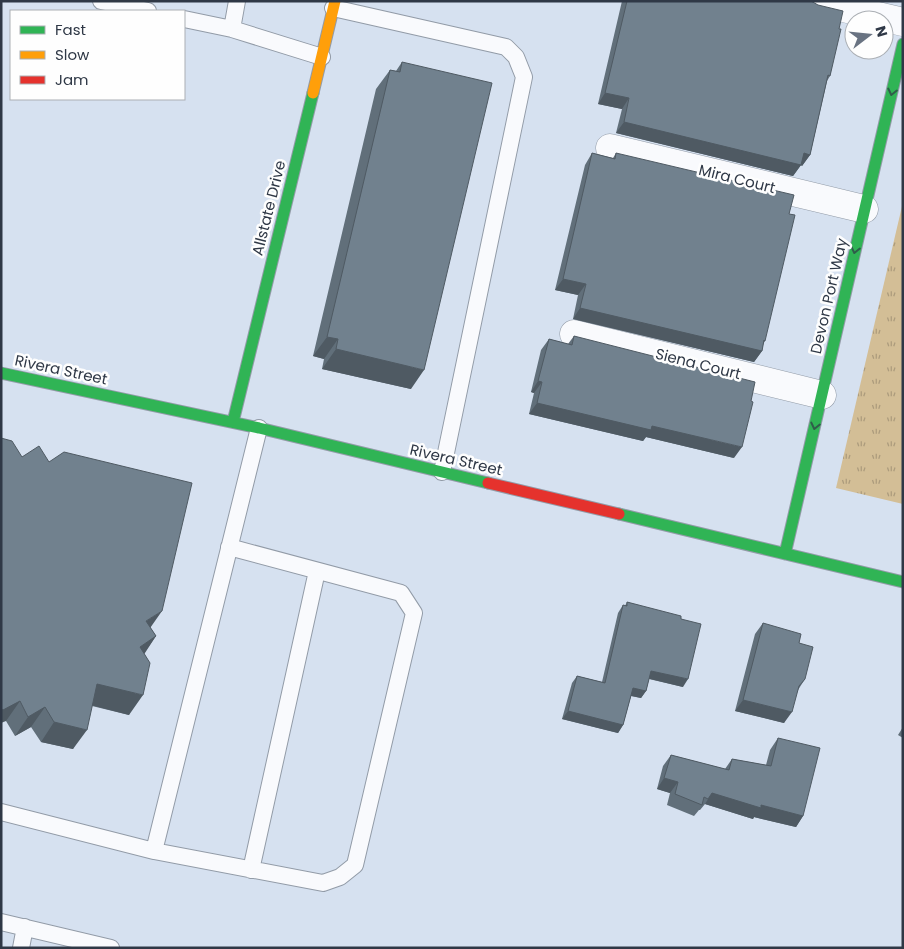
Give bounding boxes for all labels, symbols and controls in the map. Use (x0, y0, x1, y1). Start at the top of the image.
legend (10, 10, 185, 100)
north arrow (844, 10, 894, 60)
text: Fast (55, 19, 86, 40)
text: N (870, 24, 893, 39)
text: Slow (55, 44, 90, 65)
text: Jam (55, 69, 89, 90)
one-way arrow (887, 87, 898, 96)
street label: Allstate Drive (247, 158, 290, 258)
street label: Mira Court (697, 159, 778, 198)
street label: Devon Port Way (805, 235, 852, 356)
one-way arrow (850, 246, 861, 255)
street label: Siena Court (653, 343, 743, 384)
street label: Rivera Street (13, 349, 109, 390)
one-way arrow (810, 421, 821, 430)
street label: Rivera Street (408, 439, 504, 480)

